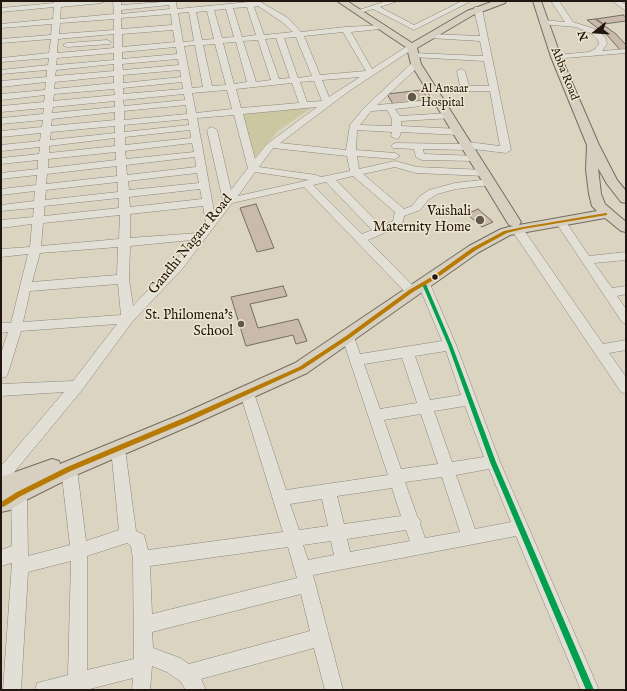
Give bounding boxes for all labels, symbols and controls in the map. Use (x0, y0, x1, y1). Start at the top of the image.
north arrow (575, 12, 615, 52)
text: N (575, 29, 592, 42)
street label: Abba Road (547, 45, 581, 103)
place label: Al Ansaar Hospital (421, 83, 469, 111)
marker: Al Ansaar Hospital (406, 91, 418, 103)
street label: Gandhi Nagara Road (146, 192, 236, 298)
place label: Vaishali Maternity Home (373, 204, 471, 236)
marker: Vaishali Maternity Home (474, 214, 486, 226)
unlabelled marker (430, 272, 440, 282)
place label: St. Philomena's School (145, 308, 233, 340)
marker: St. Philomena's School (236, 319, 246, 329)

